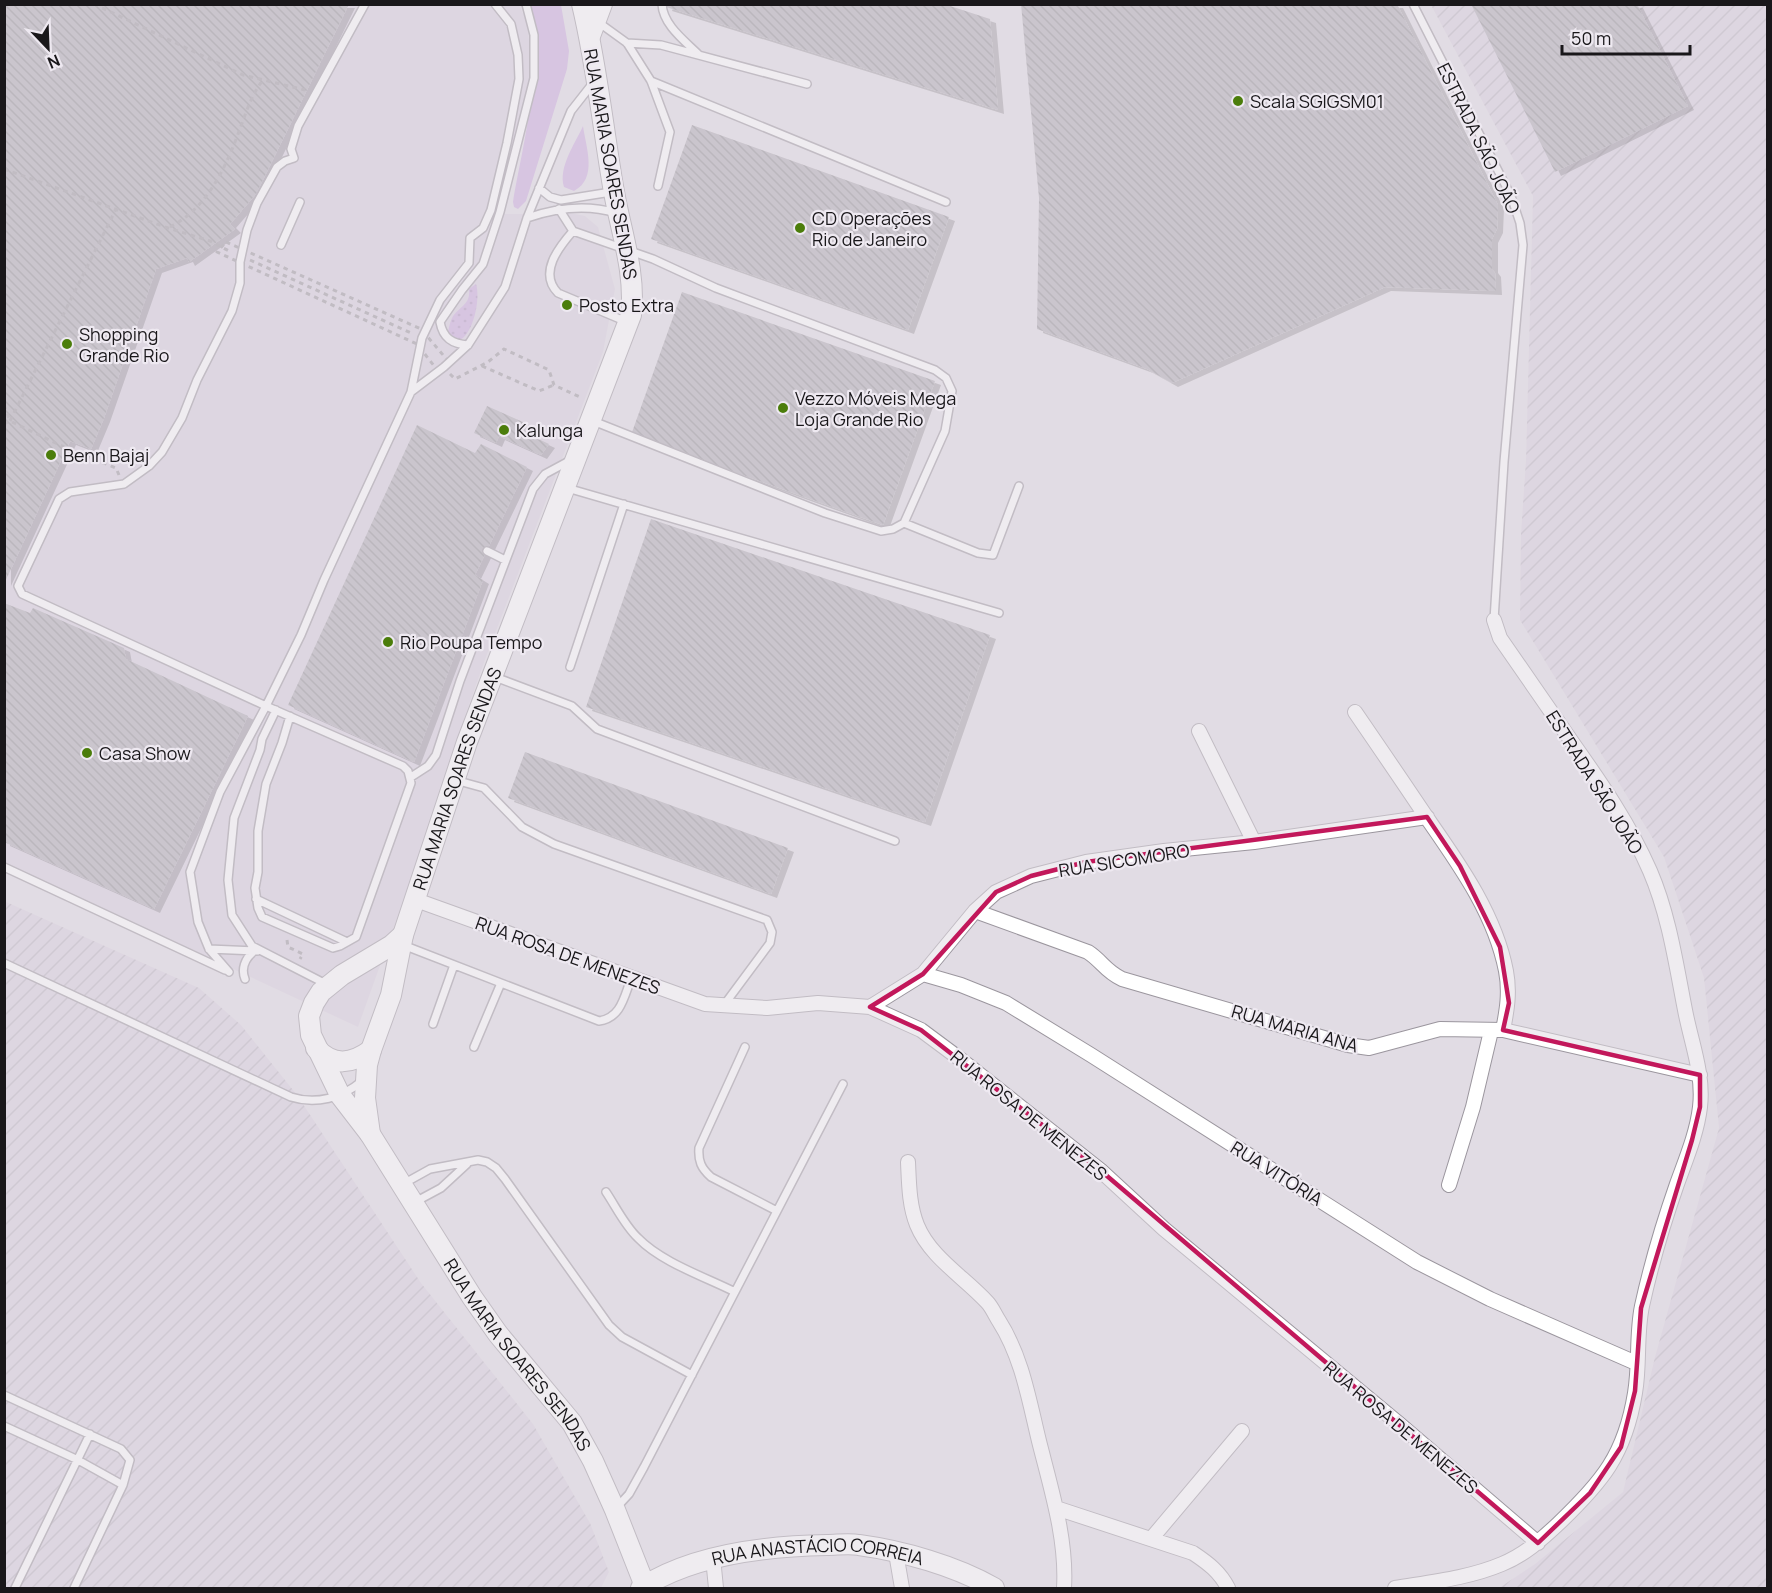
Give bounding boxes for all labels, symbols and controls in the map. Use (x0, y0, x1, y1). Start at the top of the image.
north arrow (18, 18, 78, 78)
scale bar (1562, 18, 1690, 56)
text: 50 m (1571, 26, 1611, 50)
street label: RUA MARIA SOARES SENDAS (579, 47, 643, 281)
text: N (44, 49, 63, 74)
street label: ESTRADA SÃO JOÃO (1432, 59, 1526, 217)
place label: Scala SGIGSM01 (1250, 89, 1384, 113)
marker: Scala SGIGSM01 (1231, 94, 1245, 108)
place label: CD Operações Rio de Janeiro (812, 206, 931, 251)
marker: CD Operações Rio de Janeiro (793, 221, 807, 235)
place label: Posto Extra (579, 293, 674, 317)
marker: Posto Extra (560, 298, 574, 312)
place label: Shopping Grande Rio (79, 322, 169, 367)
marker: Shopping Grande Rio (60, 337, 74, 351)
place label: Vezzo Móveis Mega Loja Grande Rio (795, 386, 956, 431)
marker: Vezzo Móveis Mega Loja Grande Rio (776, 401, 790, 415)
place label: Kalunga (516, 418, 583, 442)
marker: Kalunga (497, 423, 511, 437)
place label: Benn Bajaj (63, 443, 149, 467)
marker: Benn Bajaj (44, 448, 58, 462)
place label: Rio Poupa Tempo (400, 630, 542, 654)
marker: Rio Poupa Tempo (381, 635, 395, 649)
street label: RUA MARIA SOARES SENDAS (407, 664, 507, 893)
street label: ESTRADA SÃO JOÃO (1541, 706, 1649, 858)
place label: Casa Show (99, 741, 191, 765)
marker: Casa Show (80, 746, 94, 760)
street label: RUA SICOMORO (1057, 838, 1191, 882)
street label: RUA ROSA DE MENEZES (472, 910, 664, 1000)
street label: RUA MARIA ANA (1229, 998, 1362, 1058)
street label: RUA ROSA DE MENEZES (946, 1044, 1112, 1186)
street label: RUA VITÓRIA (1226, 1135, 1328, 1211)
street label: RUA MARIA SOARES SENDAS (439, 1254, 597, 1455)
street label: RUA ROSA DE MENEZES (1319, 1355, 1483, 1499)
street label: RUA ANASTÁCIO CORREIA (709, 1532, 927, 1571)

